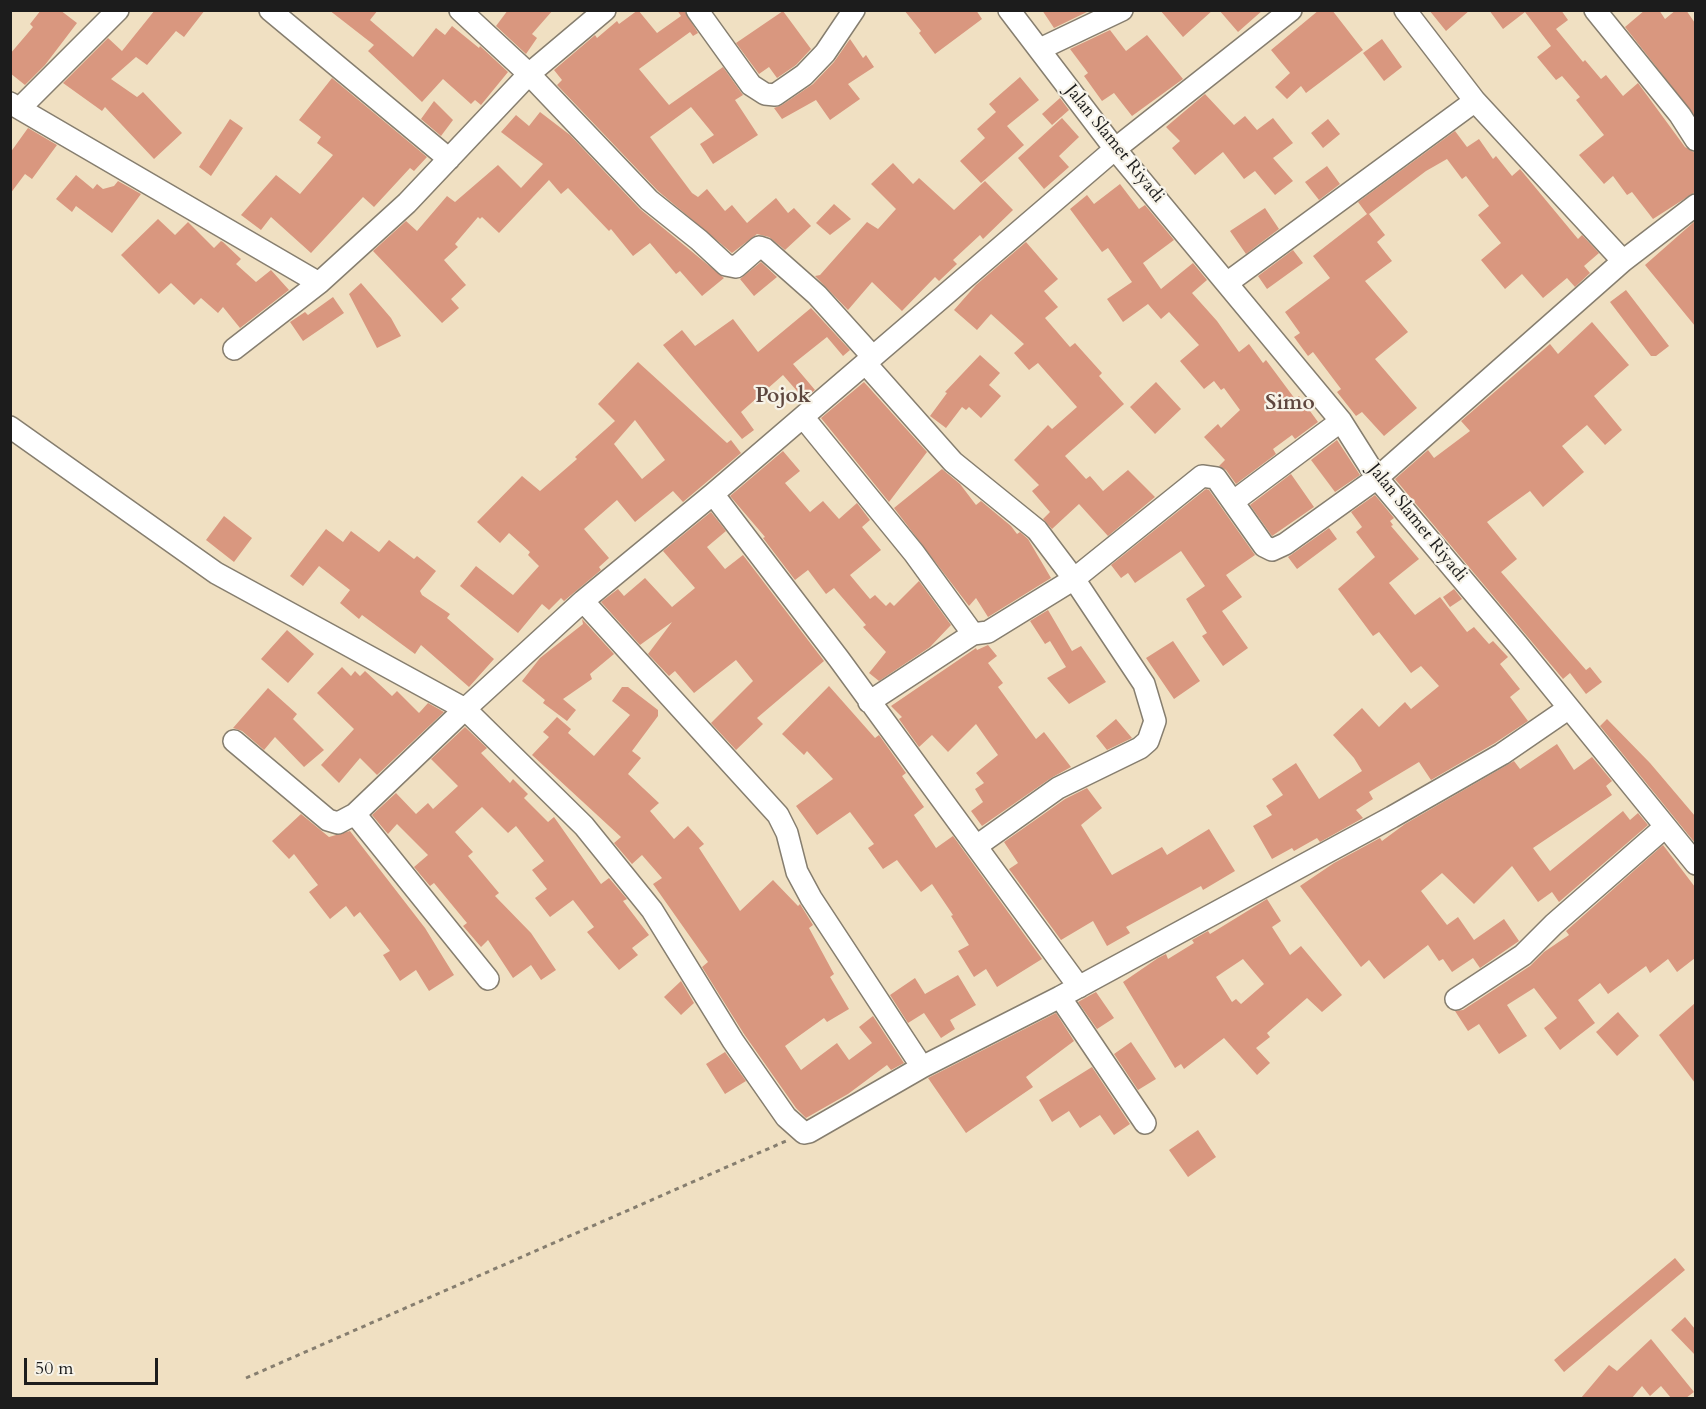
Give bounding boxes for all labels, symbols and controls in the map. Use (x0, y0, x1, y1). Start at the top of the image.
street label: Jalan Slamet Riyadi (1060, 80, 1168, 208)
district label: Pojok (755, 384, 811, 410)
district label: Simo (1265, 391, 1315, 417)
street label: Jalan Slamet Riyadi (1363, 459, 1471, 587)
scale bar (27, 1346, 160, 1384)
text: 50 m (35, 1356, 74, 1381)

